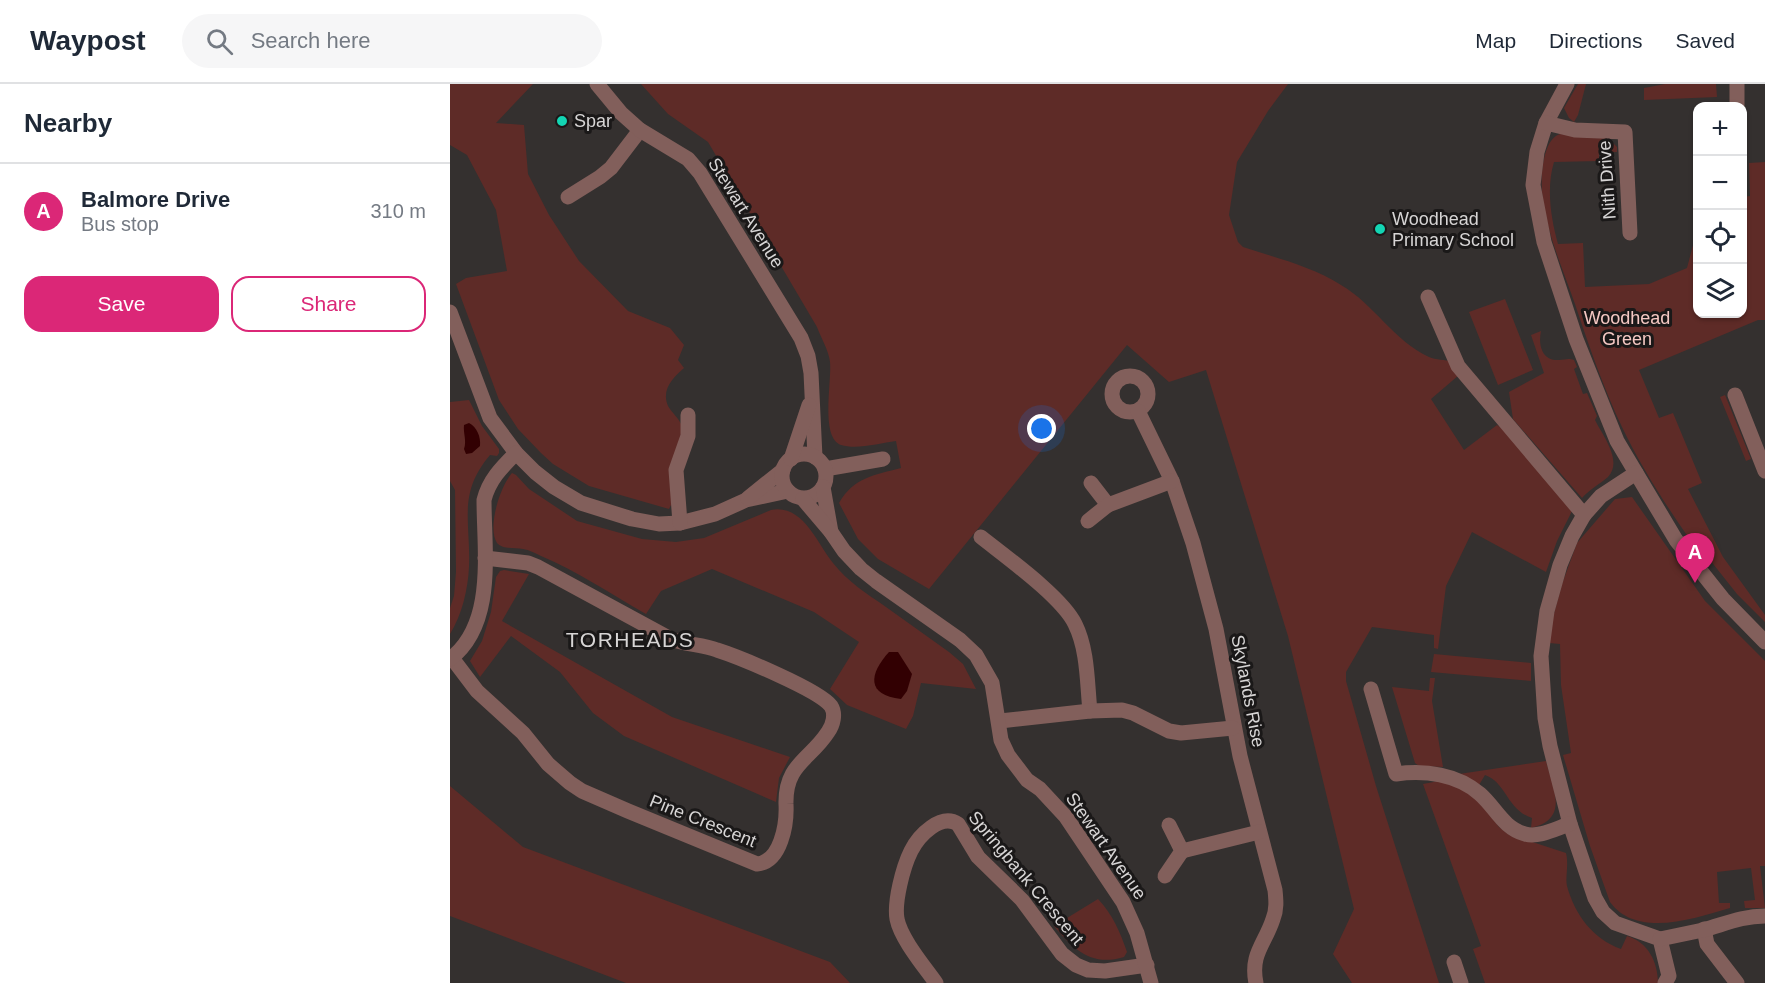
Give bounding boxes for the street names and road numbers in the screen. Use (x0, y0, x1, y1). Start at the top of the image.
street label: Nith Drive (1594, 140, 1620, 220)
street label: Stewart Avenue (704, 154, 788, 272)
street label: Skylands Rise (1227, 633, 1269, 749)
street label: Stewart Avenue (1062, 789, 1150, 903)
street label: Pine Crescent (647, 791, 759, 851)
street label: Springbank Crescent (964, 807, 1088, 949)

